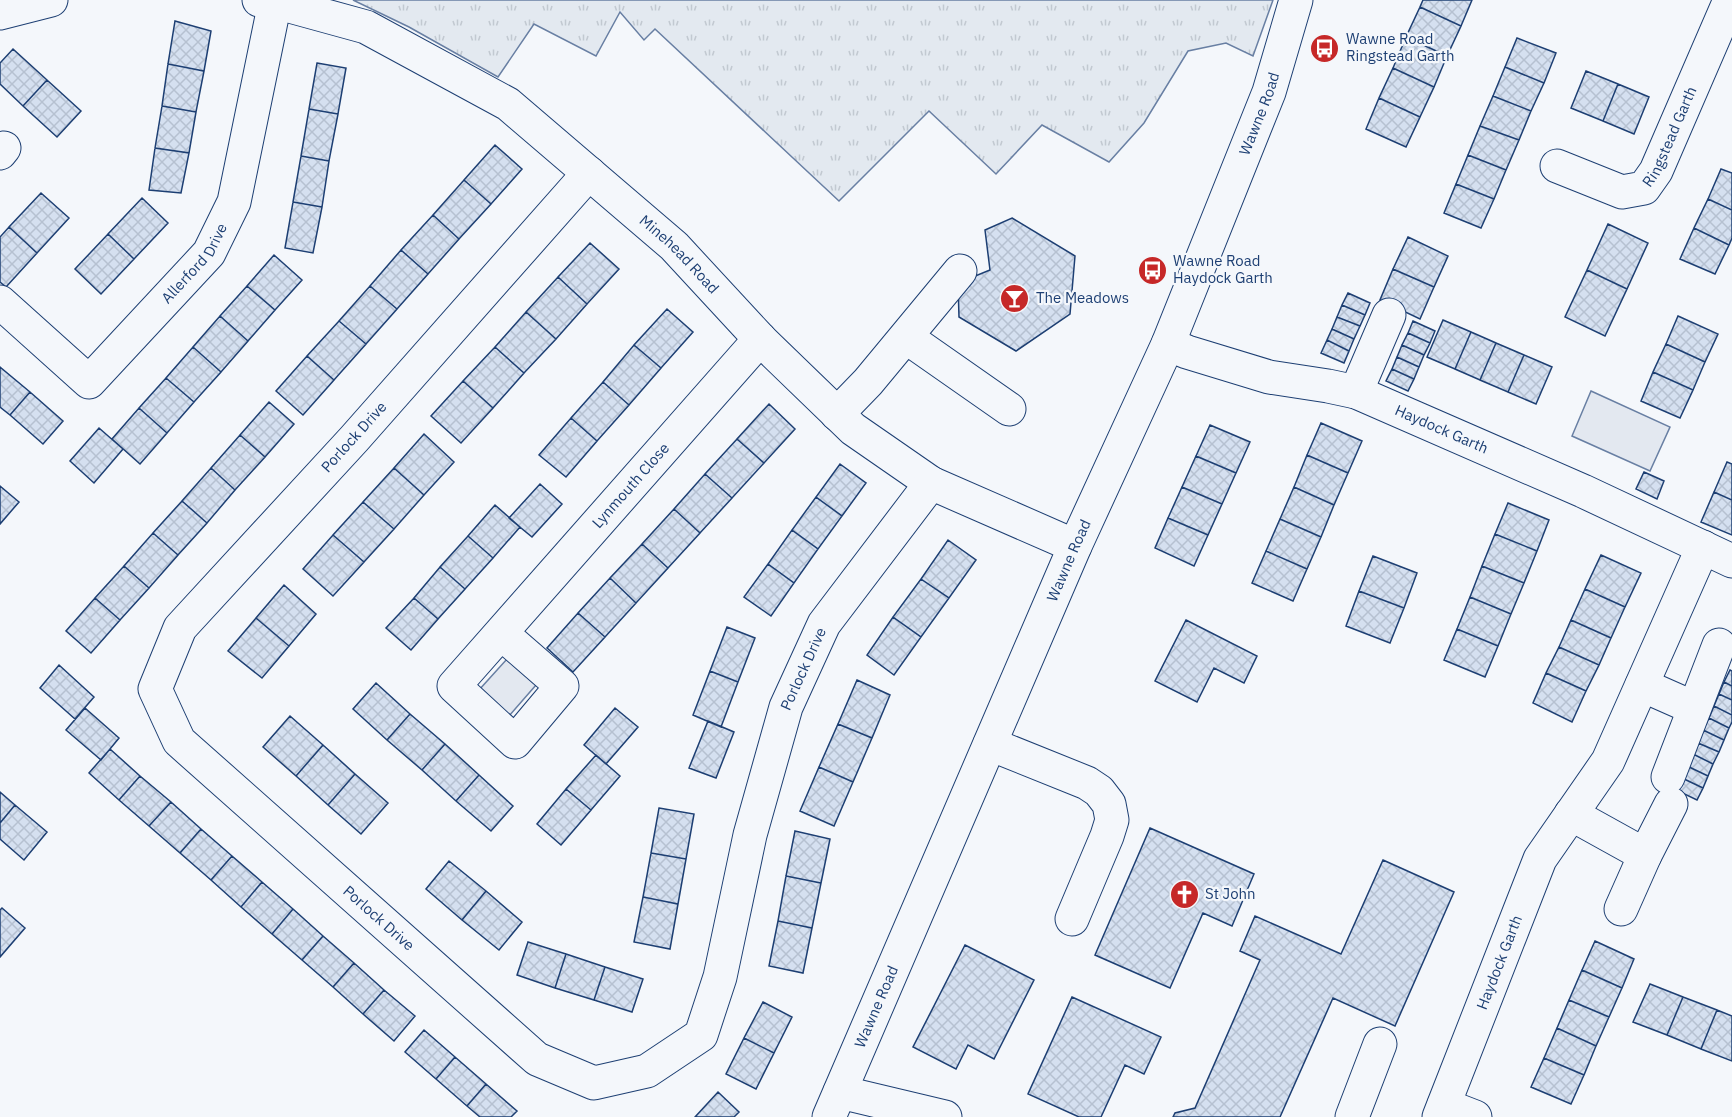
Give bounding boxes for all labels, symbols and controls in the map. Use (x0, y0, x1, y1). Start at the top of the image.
place label: Wawne Road Ringstead Garth (1346, 29, 1454, 65)
bus stop icon: Wawne Road Ringstead Garth (1309, 32, 1341, 64)
street label: Wawne Road (1235, 70, 1283, 158)
street label: Ringstead Garth (1638, 83, 1700, 190)
street label: Minehead Road (636, 211, 723, 297)
street label: Allerford Drive (157, 220, 231, 307)
place label: Wawne Road Haydock Garth (1173, 251, 1273, 287)
bus stop icon: Wawne Road Haydock Garth (1136, 254, 1168, 286)
bar icon: The Meadows (999, 282, 1031, 314)
place label: The Meadows (1036, 288, 1129, 307)
street label: Porlock Drive (317, 397, 390, 476)
street label: Haydock Garth (1392, 400, 1491, 458)
street label: Lynmouth Close (588, 439, 673, 532)
street label: Wawne Road (1042, 516, 1095, 604)
street label: Porlock Drive (776, 624, 830, 713)
church icon: St John (1168, 878, 1200, 910)
street label: Porlock Drive (339, 881, 419, 955)
place label: St John (1205, 884, 1256, 903)
street label: Haydock Garth (1472, 912, 1526, 1012)
street label: Wawne Road (850, 963, 902, 1051)

